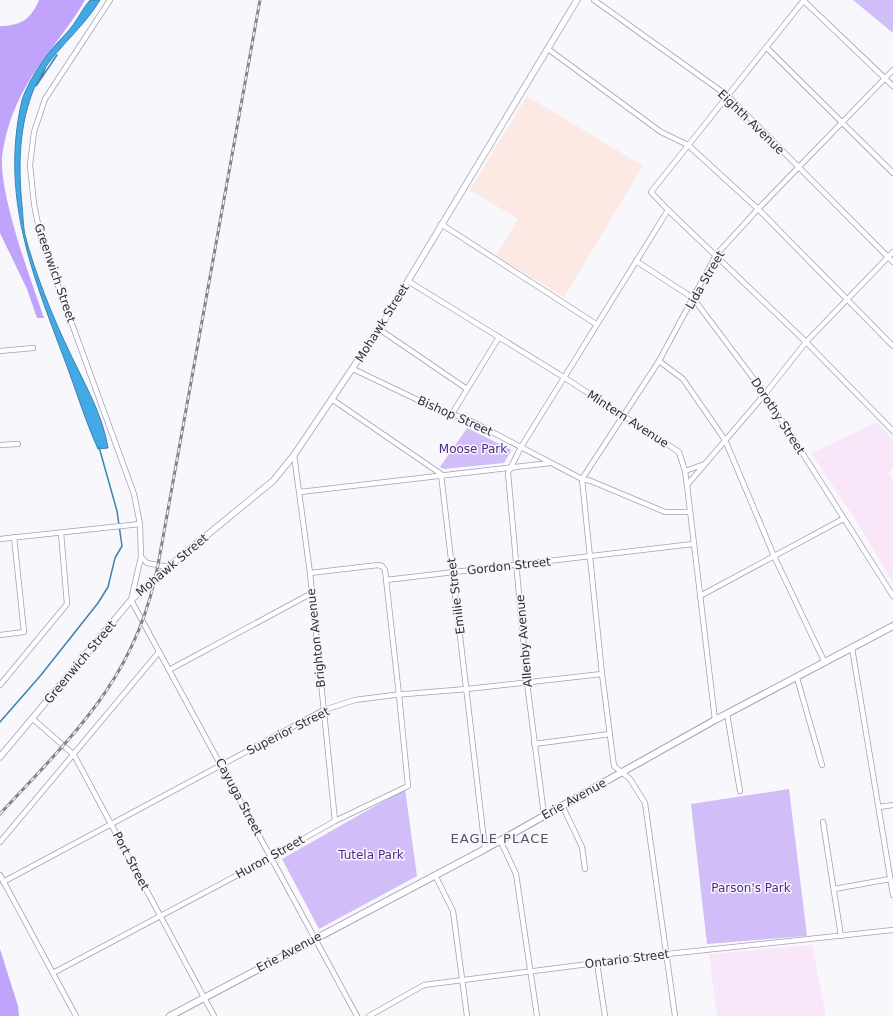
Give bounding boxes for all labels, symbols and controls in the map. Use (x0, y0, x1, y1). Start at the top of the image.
street label: Eighth Avenue (715, 87, 787, 157)
street label: Greenwich Street (31, 222, 79, 325)
street label: Lida Street (683, 248, 728, 312)
street label: Mohawk Street (352, 281, 412, 365)
street label: Dorothy Street (748, 375, 808, 457)
street label: Mintern Avenue (585, 388, 671, 450)
street label: Bishop Street (415, 393, 495, 439)
park label: Moose Park (439, 442, 507, 456)
street label: Mohawk Street (133, 531, 211, 599)
street label: Gordon Street (466, 555, 552, 577)
street label: Emilie Street (444, 557, 468, 635)
street label: Brighton Avenue (304, 588, 328, 688)
street label: Allenby Avenue (513, 594, 535, 688)
street label: Greenwich Street (41, 617, 119, 706)
street label: Superior Street (244, 704, 332, 758)
street label: Cayuga Street (213, 756, 265, 838)
street label: Erie Avenue (539, 776, 609, 822)
street label: Port Street (110, 829, 152, 893)
district label: EAGLE PLACE (451, 831, 549, 846)
street label: Huron Street (233, 832, 307, 882)
park label: Tutela Park (337, 848, 404, 862)
park label: Parson's Park (711, 881, 791, 895)
street label: Erie Avenue (254, 929, 324, 975)
street label: Ontario Street (584, 947, 670, 971)

